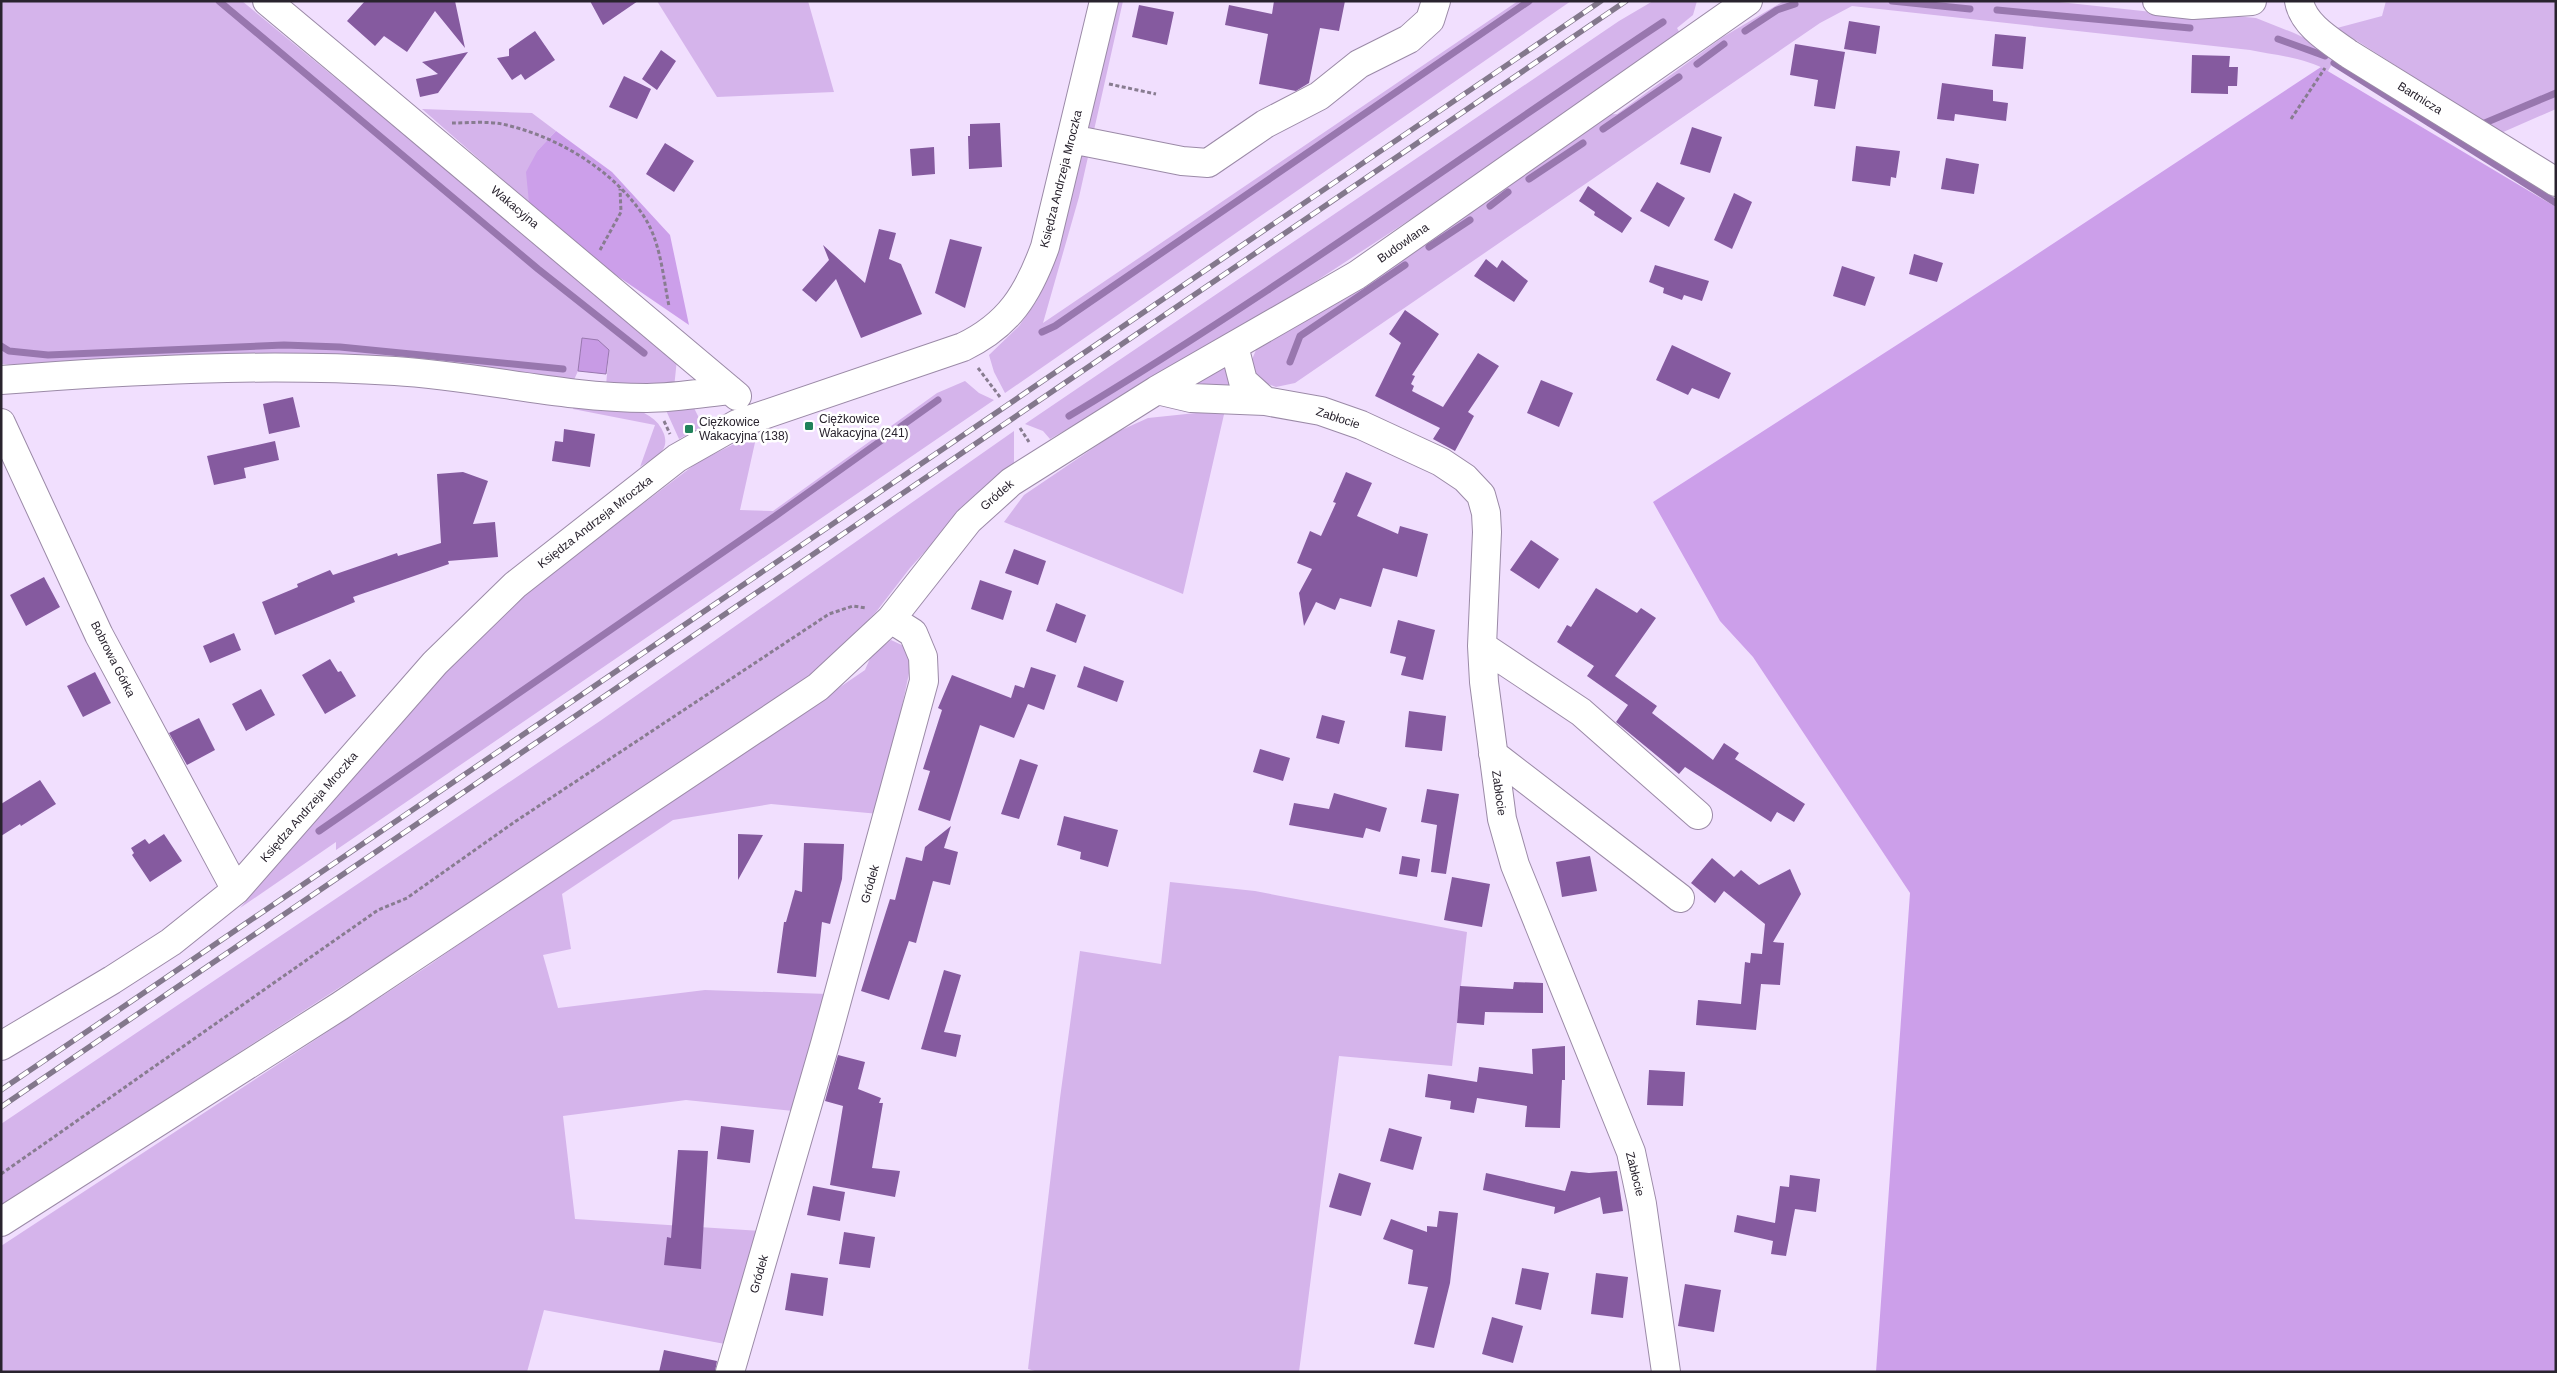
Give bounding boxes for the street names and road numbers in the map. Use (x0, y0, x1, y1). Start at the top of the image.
street label: Bartnicza (2395, 79, 2445, 117)
street label: Księdza Andrzeja Mroczka (1037, 108, 1085, 249)
street label: Wakacyjna (488, 183, 542, 231)
street label: Budowlana (1375, 220, 1432, 266)
street label: Zabłocie (1314, 404, 1362, 432)
street label: Księdza Andrzeja Mroczka (535, 473, 655, 571)
street label: Gródek (978, 476, 1017, 513)
street label: Bobrowa Górka (88, 619, 138, 700)
street label: Księdza Andrzeja Mroczka (257, 749, 361, 865)
street label: Zabłocie (1489, 770, 1509, 817)
street label: Gródek (858, 862, 882, 905)
street label: Zabłocie (1623, 1150, 1647, 1198)
street label: Gródek (747, 1252, 771, 1295)

